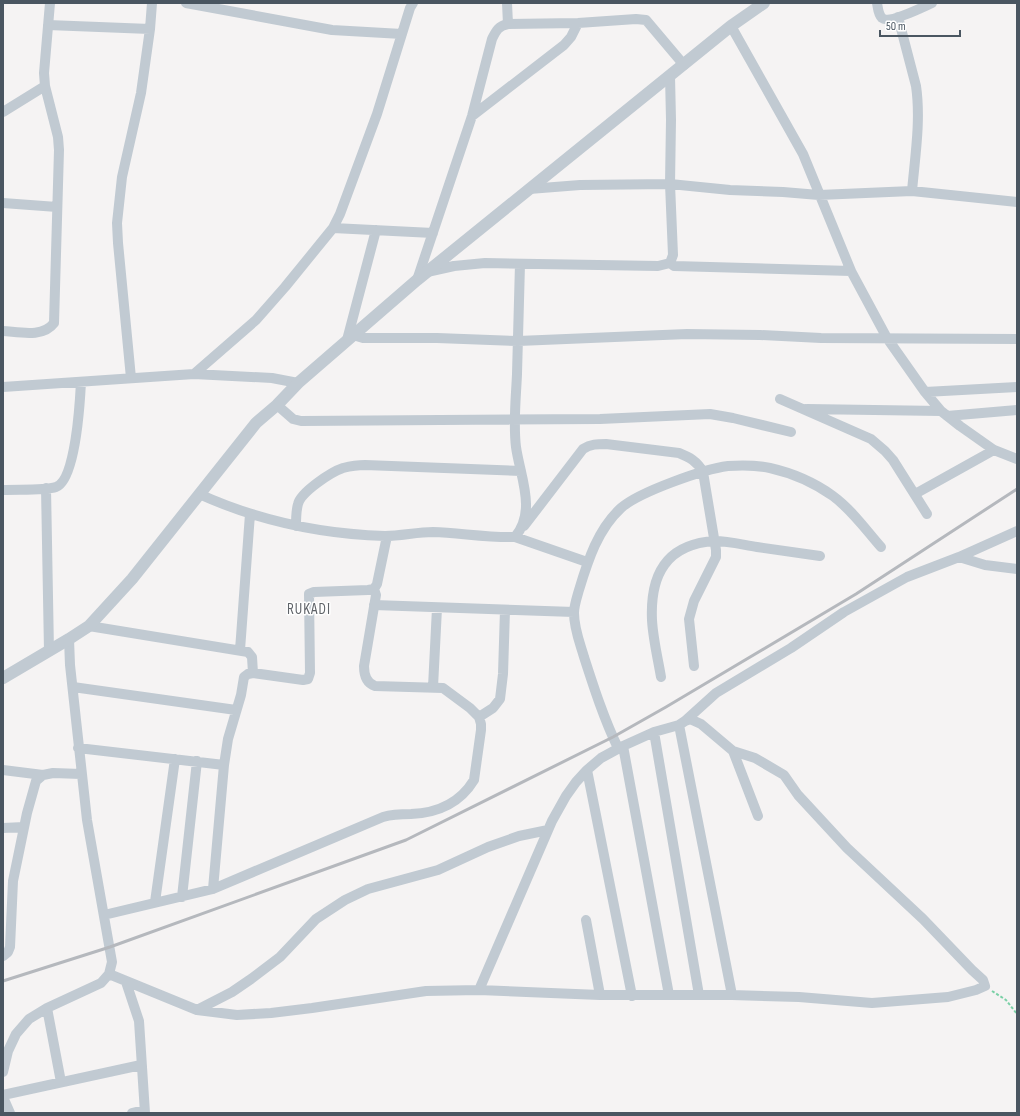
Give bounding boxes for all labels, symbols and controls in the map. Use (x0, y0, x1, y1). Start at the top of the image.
scale bar (880, 12, 960, 38)
text: 50 m (886, 19, 906, 34)
district label: RUKADI (287, 600, 331, 619)

